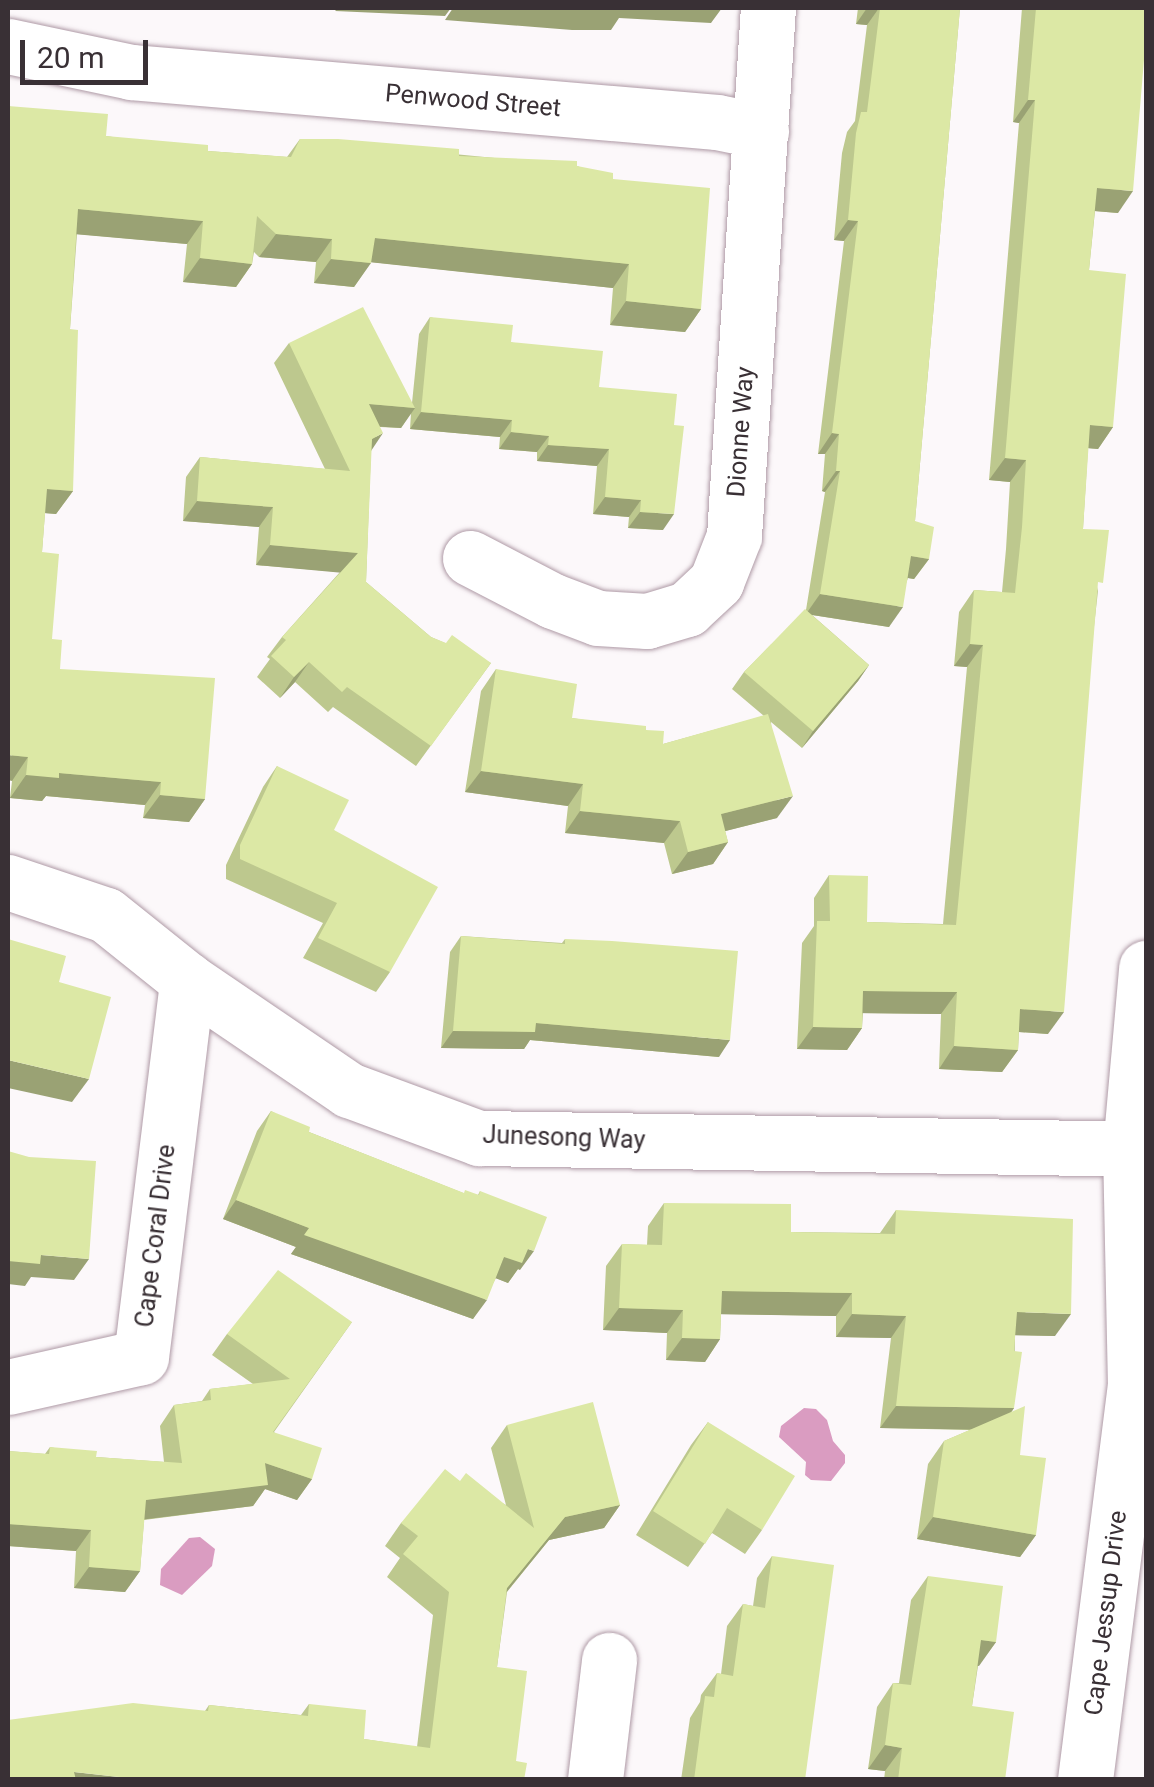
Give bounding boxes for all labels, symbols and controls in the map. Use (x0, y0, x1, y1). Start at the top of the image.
scale bar (25, 20, 152, 82)
text: 20 m (37, 40, 104, 75)
street label: Penwood Street (384, 78, 562, 124)
street label: Dionne Way (721, 366, 761, 498)
street label: Junesong Way (482, 1120, 646, 1156)
street label: Cape Coral Drive (130, 1143, 182, 1329)
street label: Cape Jessup Drive (1079, 1509, 1133, 1717)

